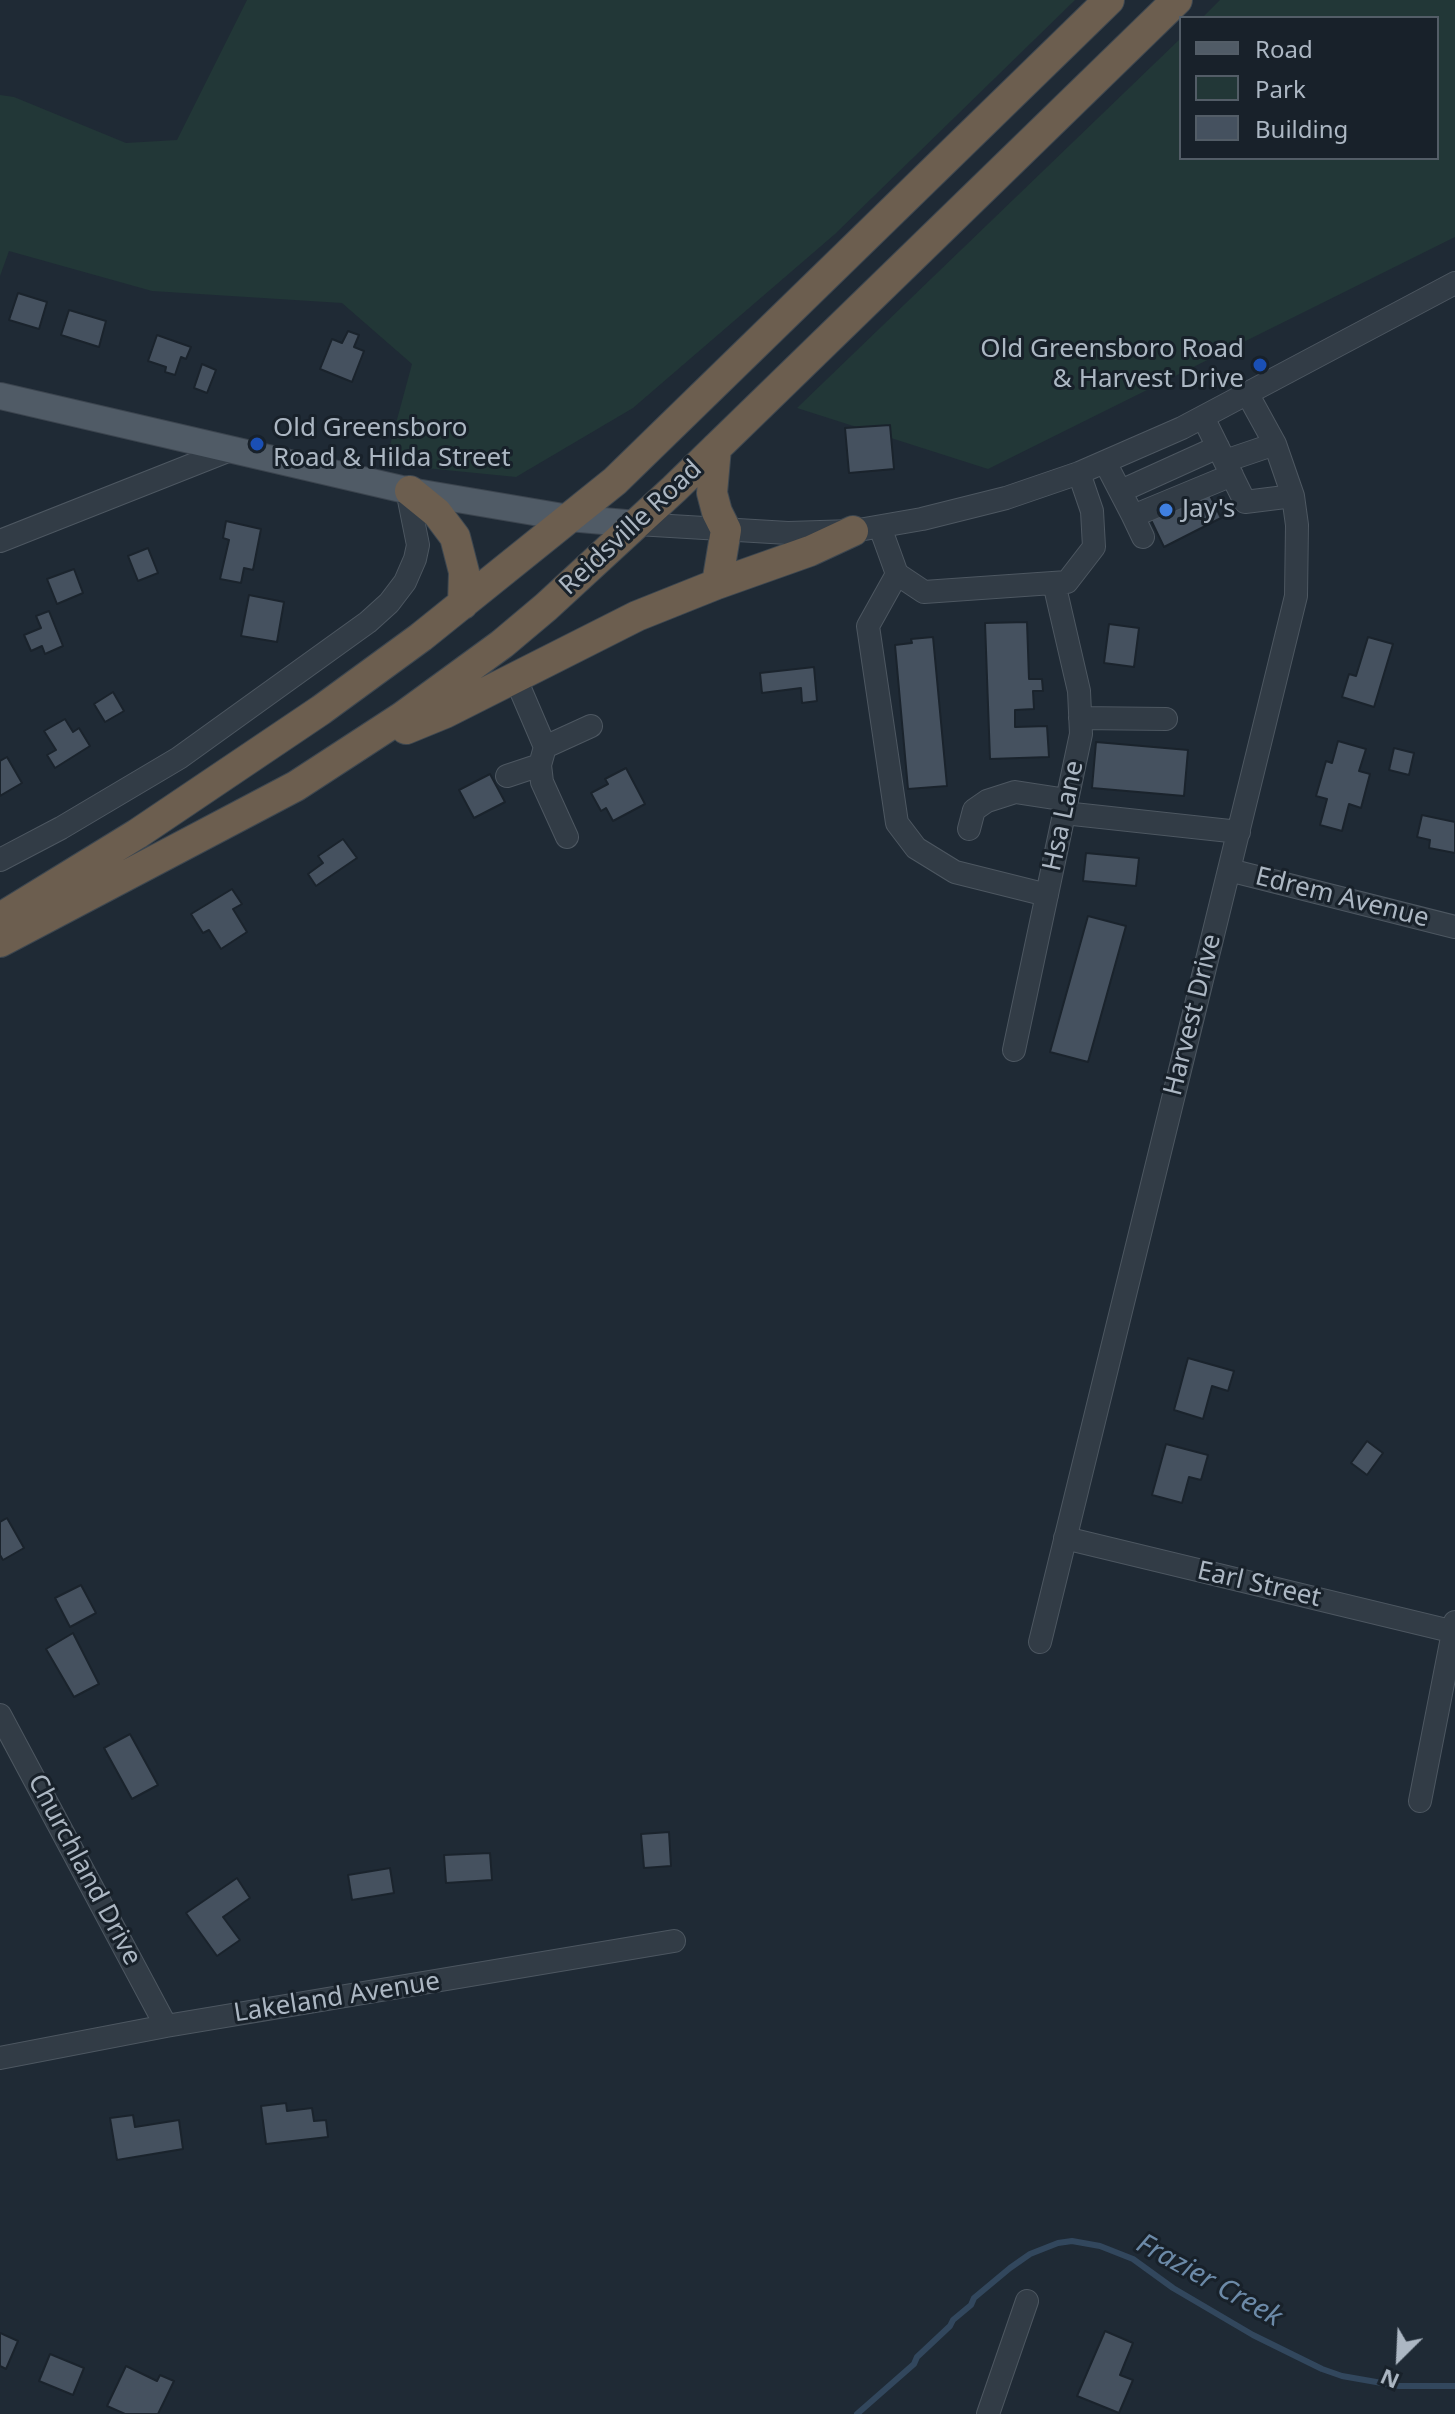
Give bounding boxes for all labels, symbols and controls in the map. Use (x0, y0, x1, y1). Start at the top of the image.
legend (1179, 16, 1439, 160)
text: Road (1255, 32, 1313, 65)
text: Park (1255, 72, 1306, 105)
text: Building (1255, 112, 1348, 145)
place label: Old Greensboro Road & Harvest Drive (980, 334, 1244, 396)
marker: Old Greensboro Road & Harvest Drive (1251, 356, 1269, 374)
place label: Old Greensboro Road & Hilda Street (273, 413, 511, 474)
marker: Old Greensboro Road & Hilda Street (248, 435, 266, 453)
street label: Reidsville Road (553, 454, 709, 602)
place label: Jay's (1182, 494, 1236, 526)
marker: Jay's (1157, 501, 1175, 519)
street label: Hsa Lane (1037, 758, 1091, 874)
street label: Edrem Avenue (1252, 861, 1432, 935)
street label: Harvest Drive (1158, 931, 1228, 1099)
street label: Earl Street (1194, 1556, 1324, 1614)
street label: Churchland Drive (21, 1769, 147, 1971)
street label: Lakeland Avenue (232, 1966, 442, 2030)
water label: Frazier Creek (1131, 2227, 1287, 2335)
north arrow (1359, 2318, 1439, 2398)
text: N (1375, 2363, 1404, 2397)

